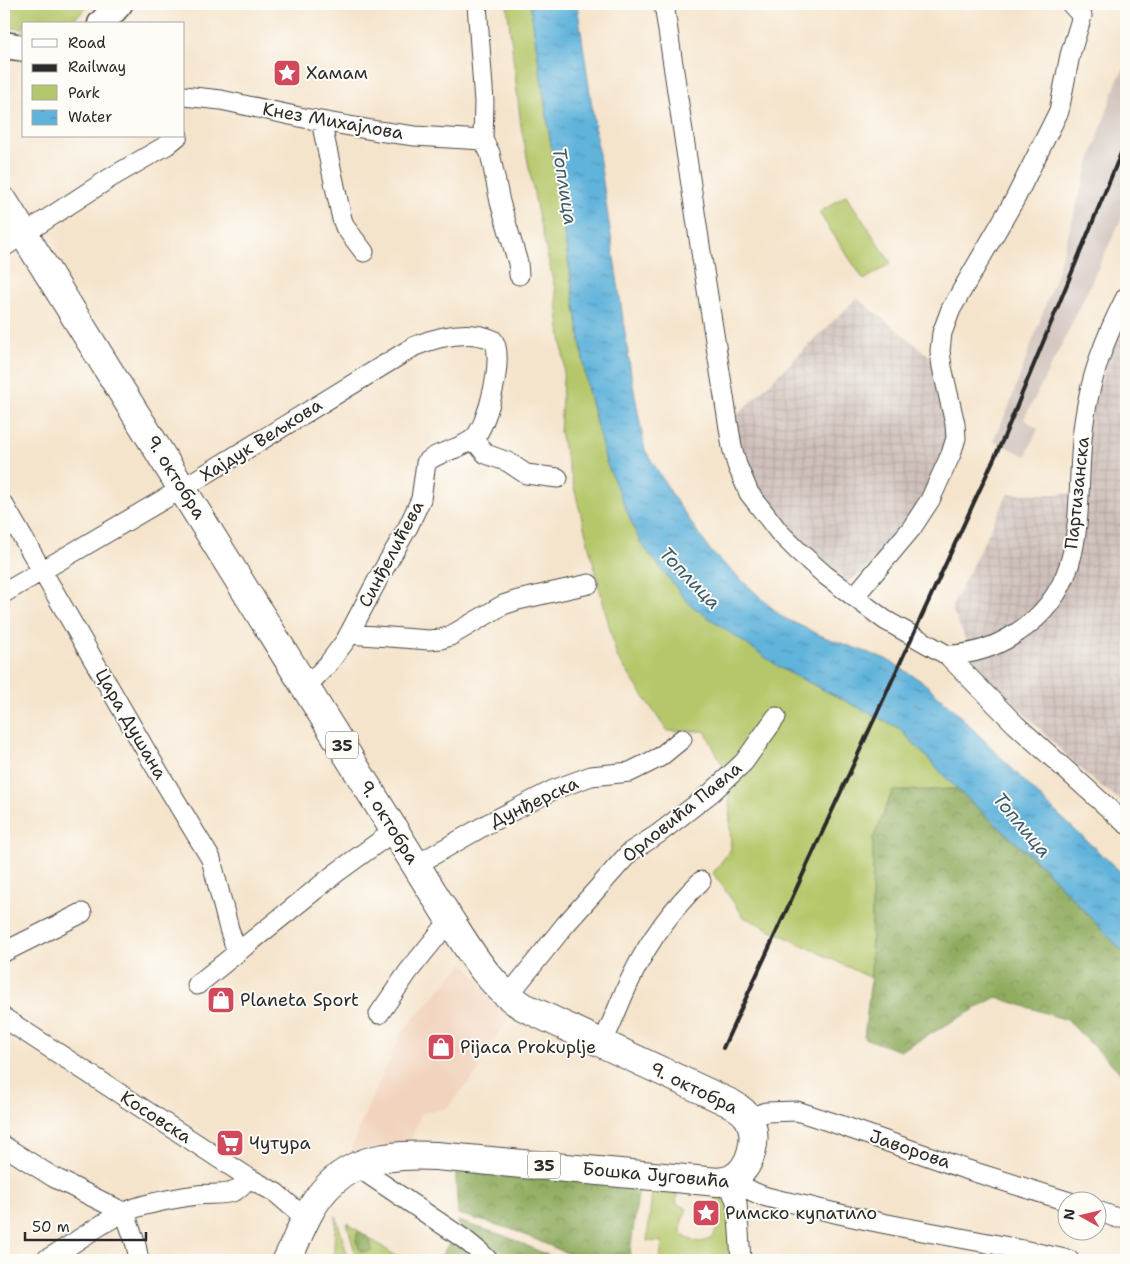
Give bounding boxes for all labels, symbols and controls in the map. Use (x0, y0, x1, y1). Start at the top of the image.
legend (22, 22, 185, 138)
text: Road (68, 33, 106, 53)
text: Railway (68, 57, 126, 77)
place icon: Хамам (272, 58, 302, 88)
place label: Хамам (306, 61, 368, 85)
text: Park (68, 83, 100, 103)
street label: Кнез Михајлова (261, 97, 405, 145)
text: Water (68, 107, 112, 127)
water label: Топлица (547, 145, 583, 227)
street label: Хајдук Вељкова (195, 393, 327, 487)
street label: 9. октобра (141, 430, 211, 524)
street label: Партизанска (1059, 436, 1095, 550)
street label: Синђелићева (353, 496, 429, 612)
water label: Топлица (654, 541, 726, 615)
street label: Цара Душана (90, 664, 172, 784)
road number: 35 (326, 732, 358, 758)
street label: Орловића Павла (617, 756, 747, 868)
street label: Дунђерска (486, 771, 582, 833)
street label: 9. октобра (354, 775, 424, 869)
water label: Топлица (987, 787, 1057, 863)
shop icon: Planeta Sport (206, 985, 236, 1015)
place label: Planeta Sport (240, 988, 359, 1012)
shop icon: Pijaca Prokuplje (426, 1032, 456, 1062)
place label: Pijaca Prokuplje (460, 1035, 596, 1059)
street label: 9. октобра (646, 1056, 742, 1120)
street label: Косовска (116, 1085, 196, 1149)
street label: Јаворова (866, 1124, 954, 1174)
supermarket icon: Чутура (215, 1128, 245, 1158)
place label: Чутура (249, 1131, 311, 1155)
road number: 35 (528, 1152, 560, 1178)
street label: Бошка Југовића (581, 1157, 731, 1193)
north arrow (1058, 1192, 1108, 1242)
place icon: Римско купатило (691, 1198, 721, 1228)
place label: Римско купатило (725, 1201, 877, 1225)
text: N (1059, 1207, 1079, 1221)
scale bar (25, 1209, 146, 1241)
text: 50 m (32, 1217, 70, 1237)

